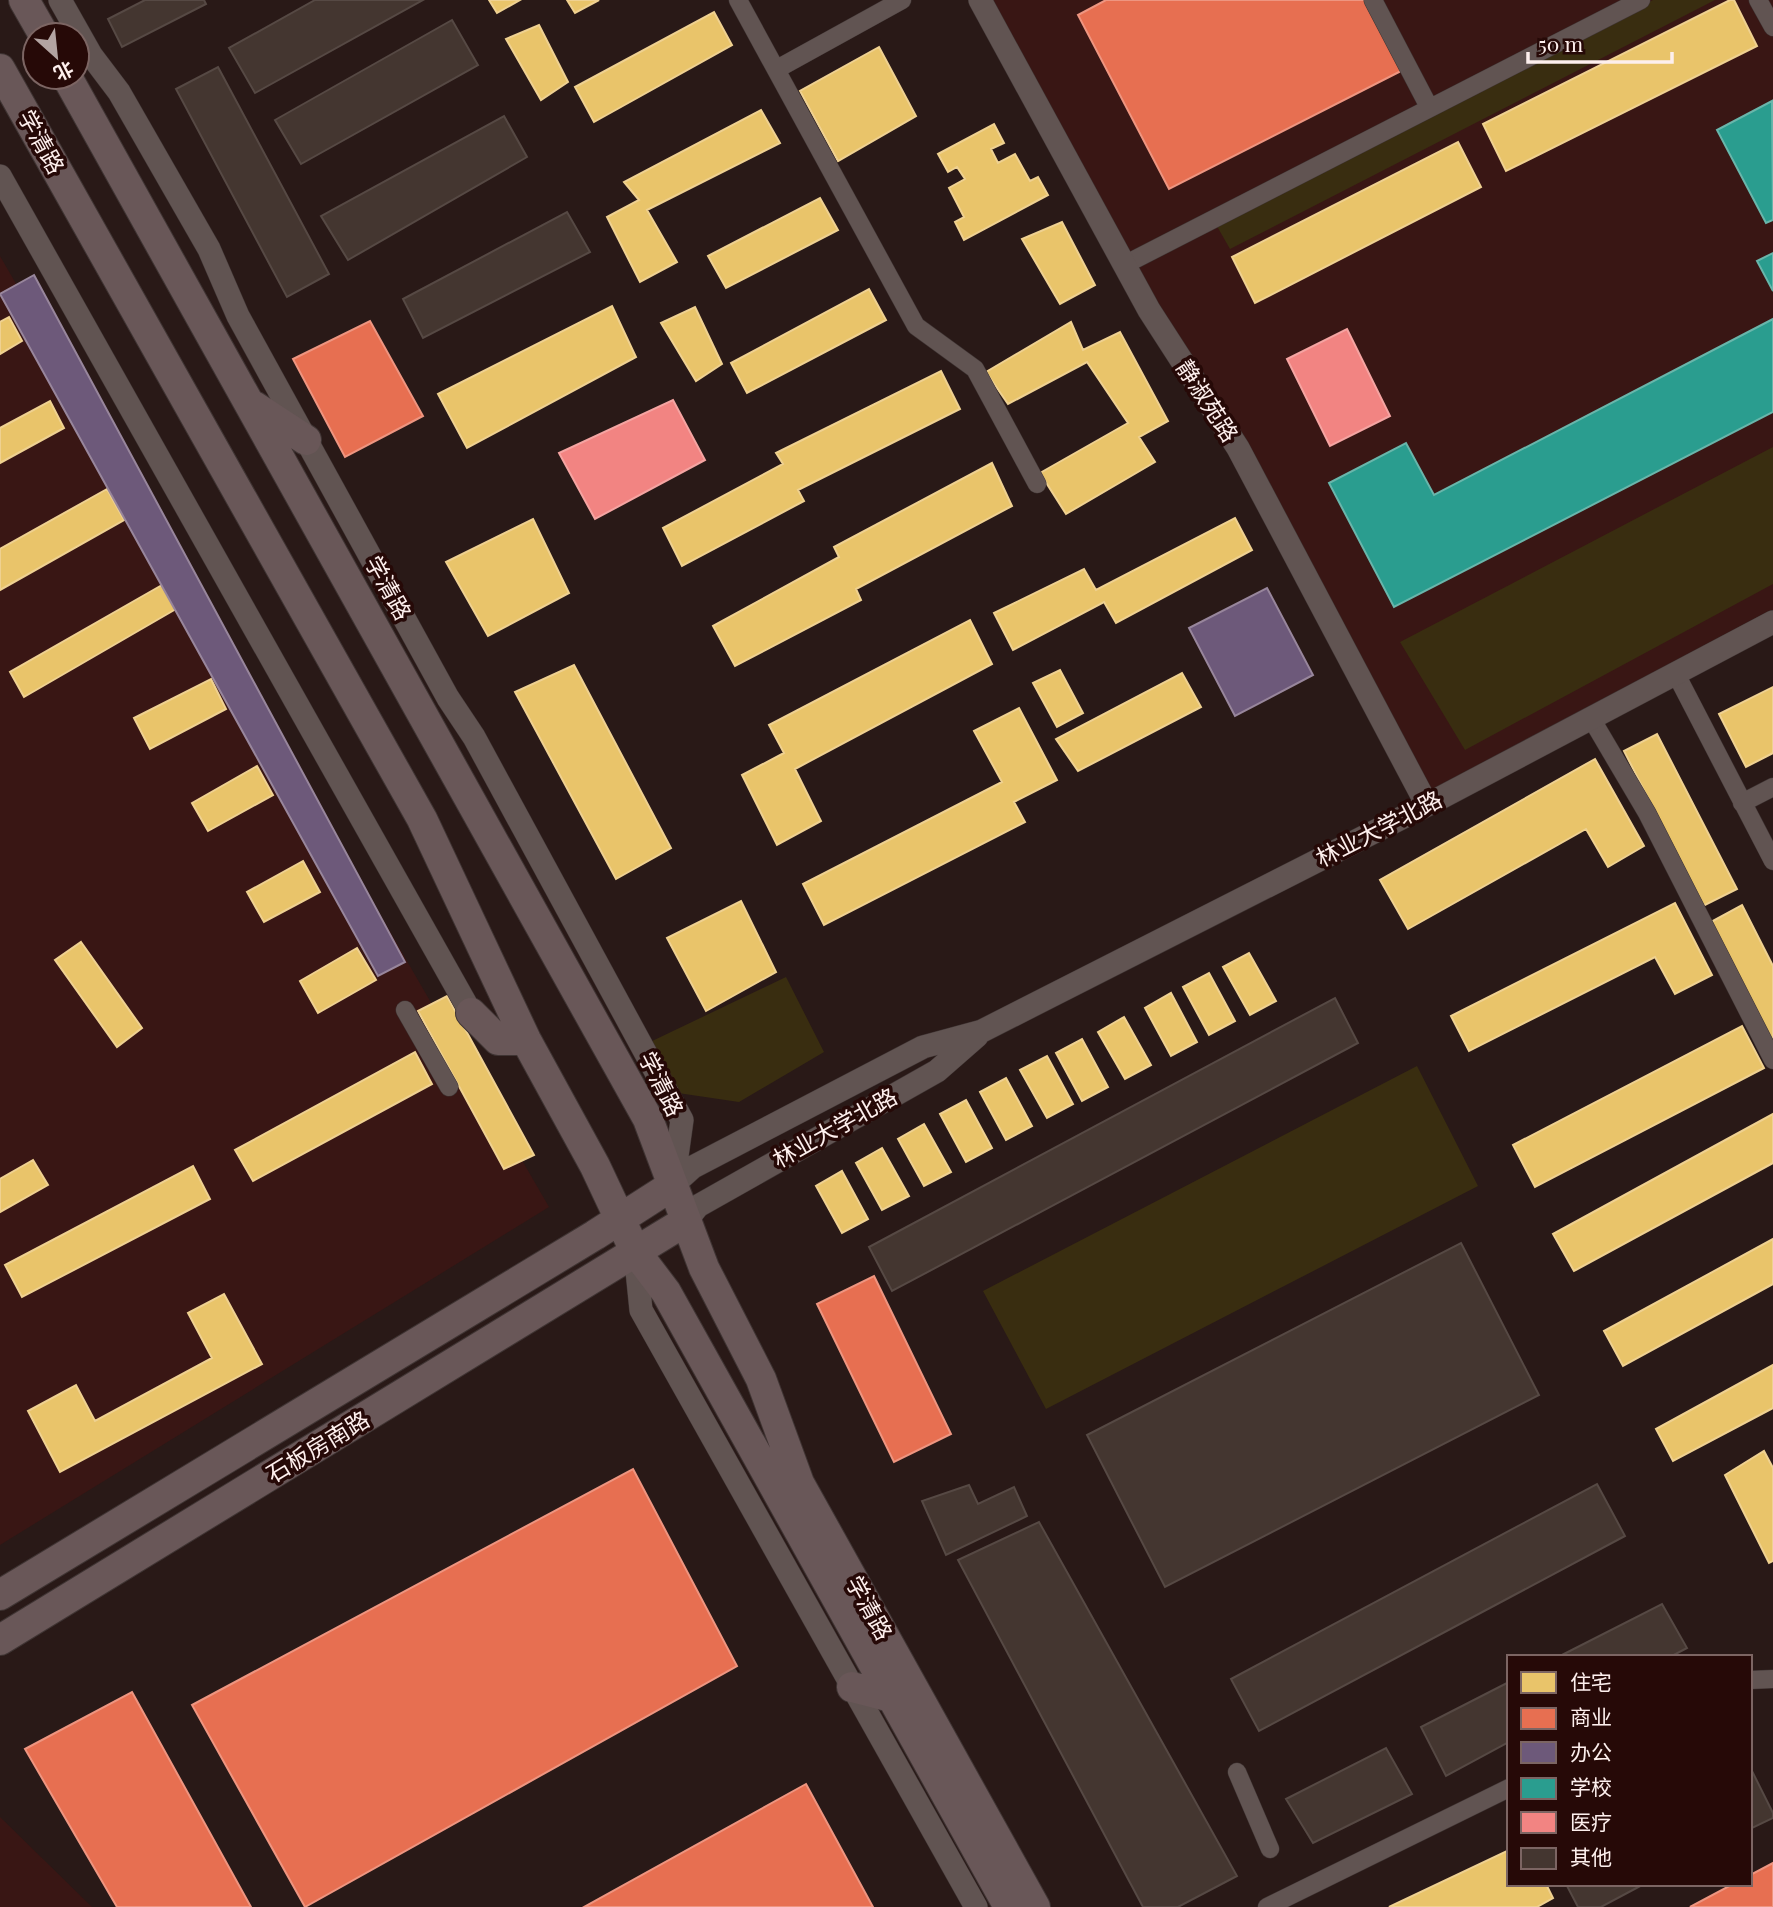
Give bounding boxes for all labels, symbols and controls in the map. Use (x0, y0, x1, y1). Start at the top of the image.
north arrow (21, 21, 91, 91)
scale bar (1528, 21, 1672, 65)
text: 50 m (1538, 29, 1584, 57)
text: 北 (50, 56, 79, 88)
street label: 学清路 (12, 104, 73, 179)
street label: 静淑苑路 (1170, 353, 1246, 447)
street label: 学清路 (359, 550, 420, 625)
street label: 林业大学北路 (1310, 783, 1447, 873)
street label: 学清路 (633, 1046, 692, 1121)
street label: 林业大学北路 (766, 1080, 902, 1174)
street label: 石板房南路 (260, 1403, 374, 1489)
street label: 学清路 (840, 1570, 901, 1645)
legend (1507, 1655, 1752, 1886)
text: 住宅 (1570, 1667, 1612, 1695)
text: 商业 (1570, 1702, 1612, 1730)
text: 办公 (1570, 1737, 1612, 1765)
text: 学校 (1570, 1772, 1612, 1800)
text: 医疗 (1570, 1807, 1612, 1835)
text: 其他 (1570, 1842, 1612, 1870)

